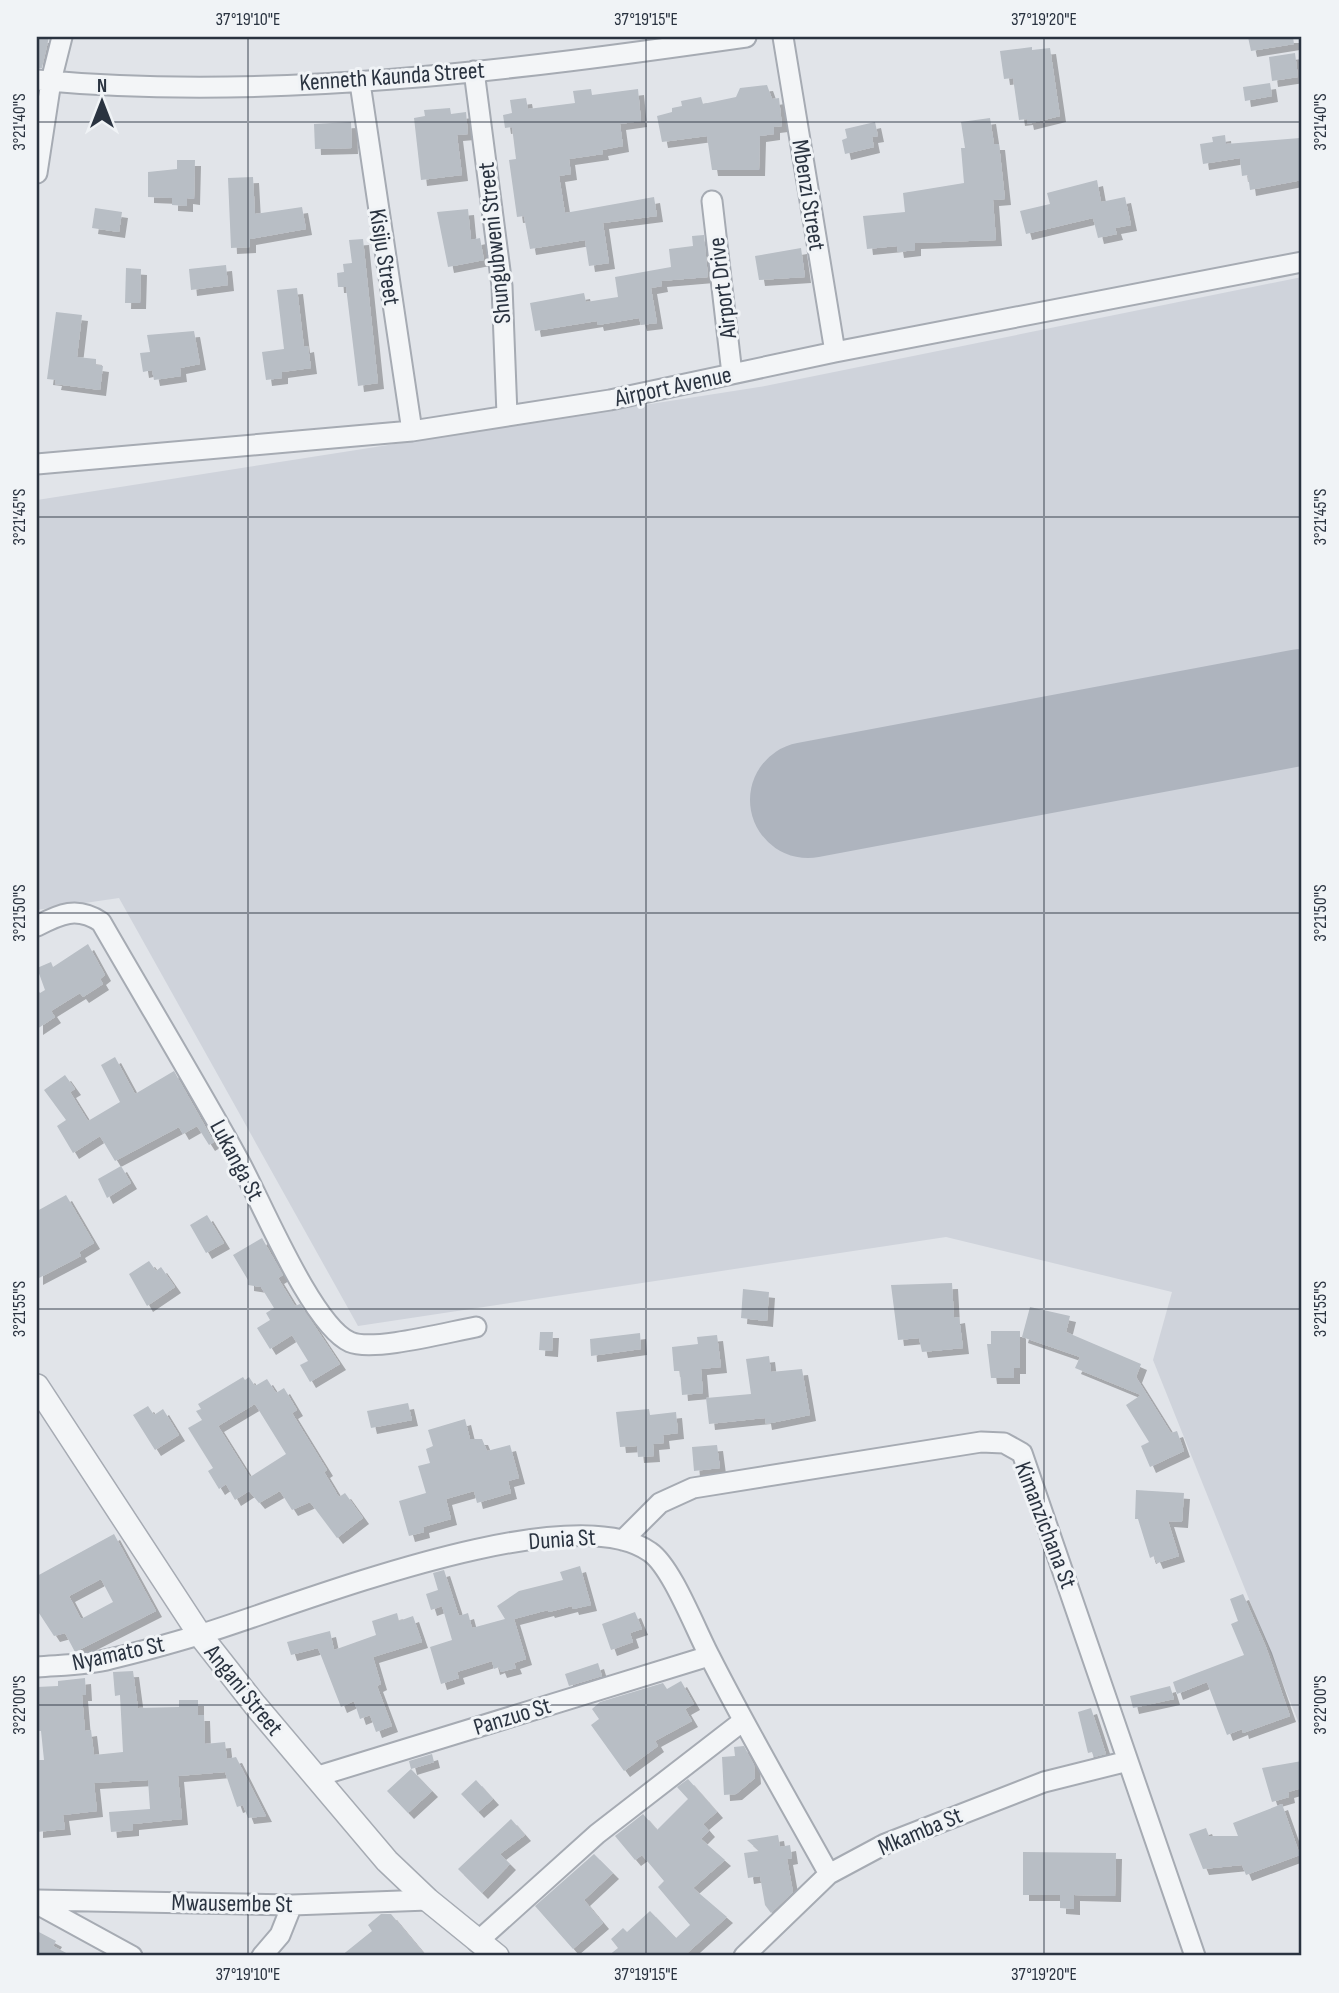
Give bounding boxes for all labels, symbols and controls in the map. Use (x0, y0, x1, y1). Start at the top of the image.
text: 37°19'10"E (216, 9, 280, 30)
text: 37°19'15"E (614, 9, 678, 30)
text: 37°19'20"E (1011, 9, 1077, 30)
street label: Kenneth Kaunda Street (298, 56, 486, 97)
north arrow (66, 66, 136, 136)
text: N (97, 75, 107, 98)
text: 3°21'40"S (9, 93, 30, 151)
text: 3°21'40"S (1310, 93, 1331, 151)
street label: Mbenzi Street (785, 138, 832, 252)
street label: Shungubweni Street (472, 161, 517, 325)
street label: Kisiju Street (363, 207, 406, 307)
street label: Airport Drive (702, 236, 743, 341)
street label: Airport Avenue (611, 360, 734, 413)
text: 3°21'45"S (9, 488, 30, 545)
text: 3°21'45"S (1310, 488, 1331, 545)
text: 3°21'50"S (9, 884, 30, 942)
text: 3°21'50"S (1310, 884, 1331, 942)
street label: Lukanga St (203, 1115, 270, 1206)
text: 3°21'55"S (9, 1280, 30, 1337)
text: 3°21'55"S (1310, 1280, 1331, 1337)
street label: Kimanzichana St (1008, 1458, 1083, 1593)
street label: Dunia St (527, 1523, 597, 1556)
street label: Nyamato St (69, 1630, 167, 1677)
street label: Angani Street (198, 1638, 289, 1742)
text: 3°22'00"S (9, 1675, 30, 1735)
text: 3°22'00"S (1310, 1675, 1331, 1735)
street label: Panzuo St (470, 1691, 554, 1742)
street label: Mkamba St (874, 1801, 967, 1862)
street label: Mwausembe St (171, 1888, 293, 1919)
text: 37°19'10"E (216, 1964, 280, 1985)
text: 37°19'15"E (614, 1964, 678, 1985)
text: 37°19'20"E (1011, 1964, 1077, 1985)

